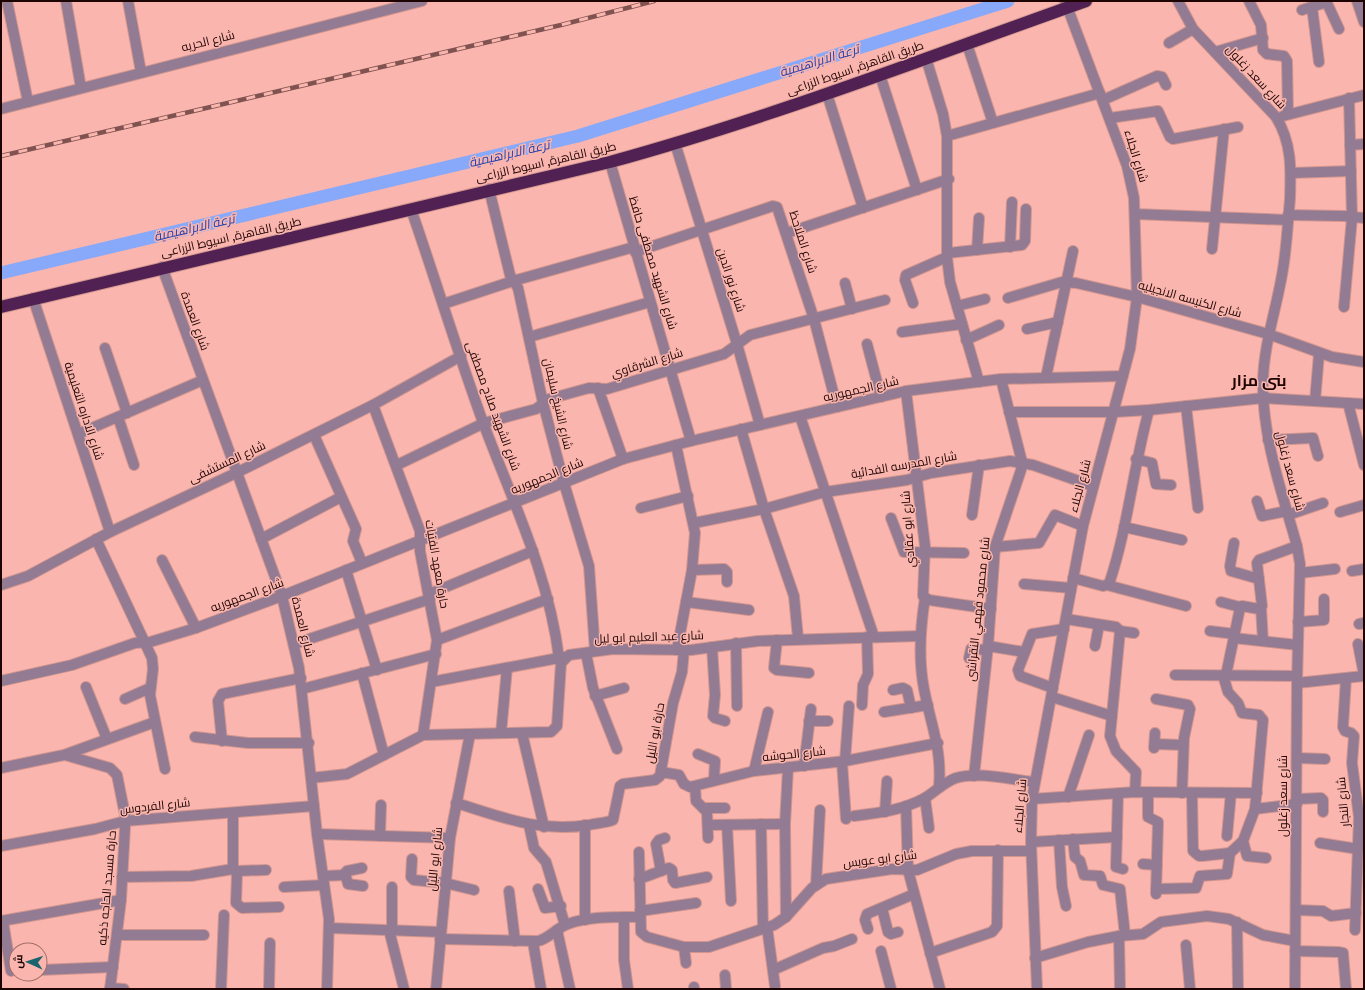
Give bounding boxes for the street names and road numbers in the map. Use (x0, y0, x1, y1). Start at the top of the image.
street label: شارع الحريه (180, 27, 236, 55)
street label: طريق القاهرة, اسيوط الزراعى (784, 37, 925, 98)
street label: شارع سعد زغلول (1222, 42, 1290, 112)
street label: شارع الجلاء (1120, 128, 1152, 184)
street label: طريق القاهرة, اسيوط الزراعى (474, 138, 618, 185)
street label: شارع الشهيد مصطفى حافظ (625, 194, 681, 332)
street label: شارع الملاحظ (785, 209, 821, 275)
street label: طريق القاهرة, اسيوط الزراعى (159, 213, 303, 260)
street label: شارع نور الدين (713, 246, 749, 314)
street label: شارع الكنيسه الانجيليه (1136, 277, 1244, 321)
street label: شارع العمدة (177, 289, 213, 353)
street label: شارع الشهيد صلاح مصطفى (462, 339, 524, 473)
street label: شارع الشرقاوي (609, 344, 686, 383)
street label: شارع الشيخ سليمان (540, 357, 576, 451)
street label: شارع الاداره التعليمية (61, 360, 107, 462)
street label: شارع الجمهوريه (822, 373, 900, 405)
street label: شارع سعد زغلول (1272, 429, 1308, 513)
street label: شارع المستشفى (186, 437, 268, 487)
street label: شارع المدرسه الفدائية (850, 448, 958, 482)
street label: شارع الجمهوريه (508, 454, 586, 498)
street label: شارع الجلاء (1065, 458, 1095, 514)
street label: شارع ابو عقادي (897, 490, 921, 568)
street label: حارة معهد الفتيات (422, 518, 453, 610)
street label: شارع محمود فهمي النقراشى (962, 536, 996, 682)
street label: شارع الجمهوريه (208, 574, 286, 616)
street label: شارع العمدة (288, 595, 318, 659)
street label: شارع عبد العليم ابو ليل (594, 627, 704, 647)
street label: حارة ابو الليل (642, 701, 667, 765)
street label: شارع الحوشه (762, 743, 827, 765)
street label: شارع سعد زغلول (1275, 755, 1291, 837)
street label: شارع النجار (1333, 776, 1353, 829)
street label: شارع الجلاء (1010, 778, 1030, 834)
street label: شارع الفردوس (119, 794, 191, 818)
street label: شارع ابو الليل (424, 826, 446, 892)
street label: حارة مسجد الحاجه ذكيه (94, 830, 119, 946)
street label: شارع ابو عويس (842, 847, 918, 871)

